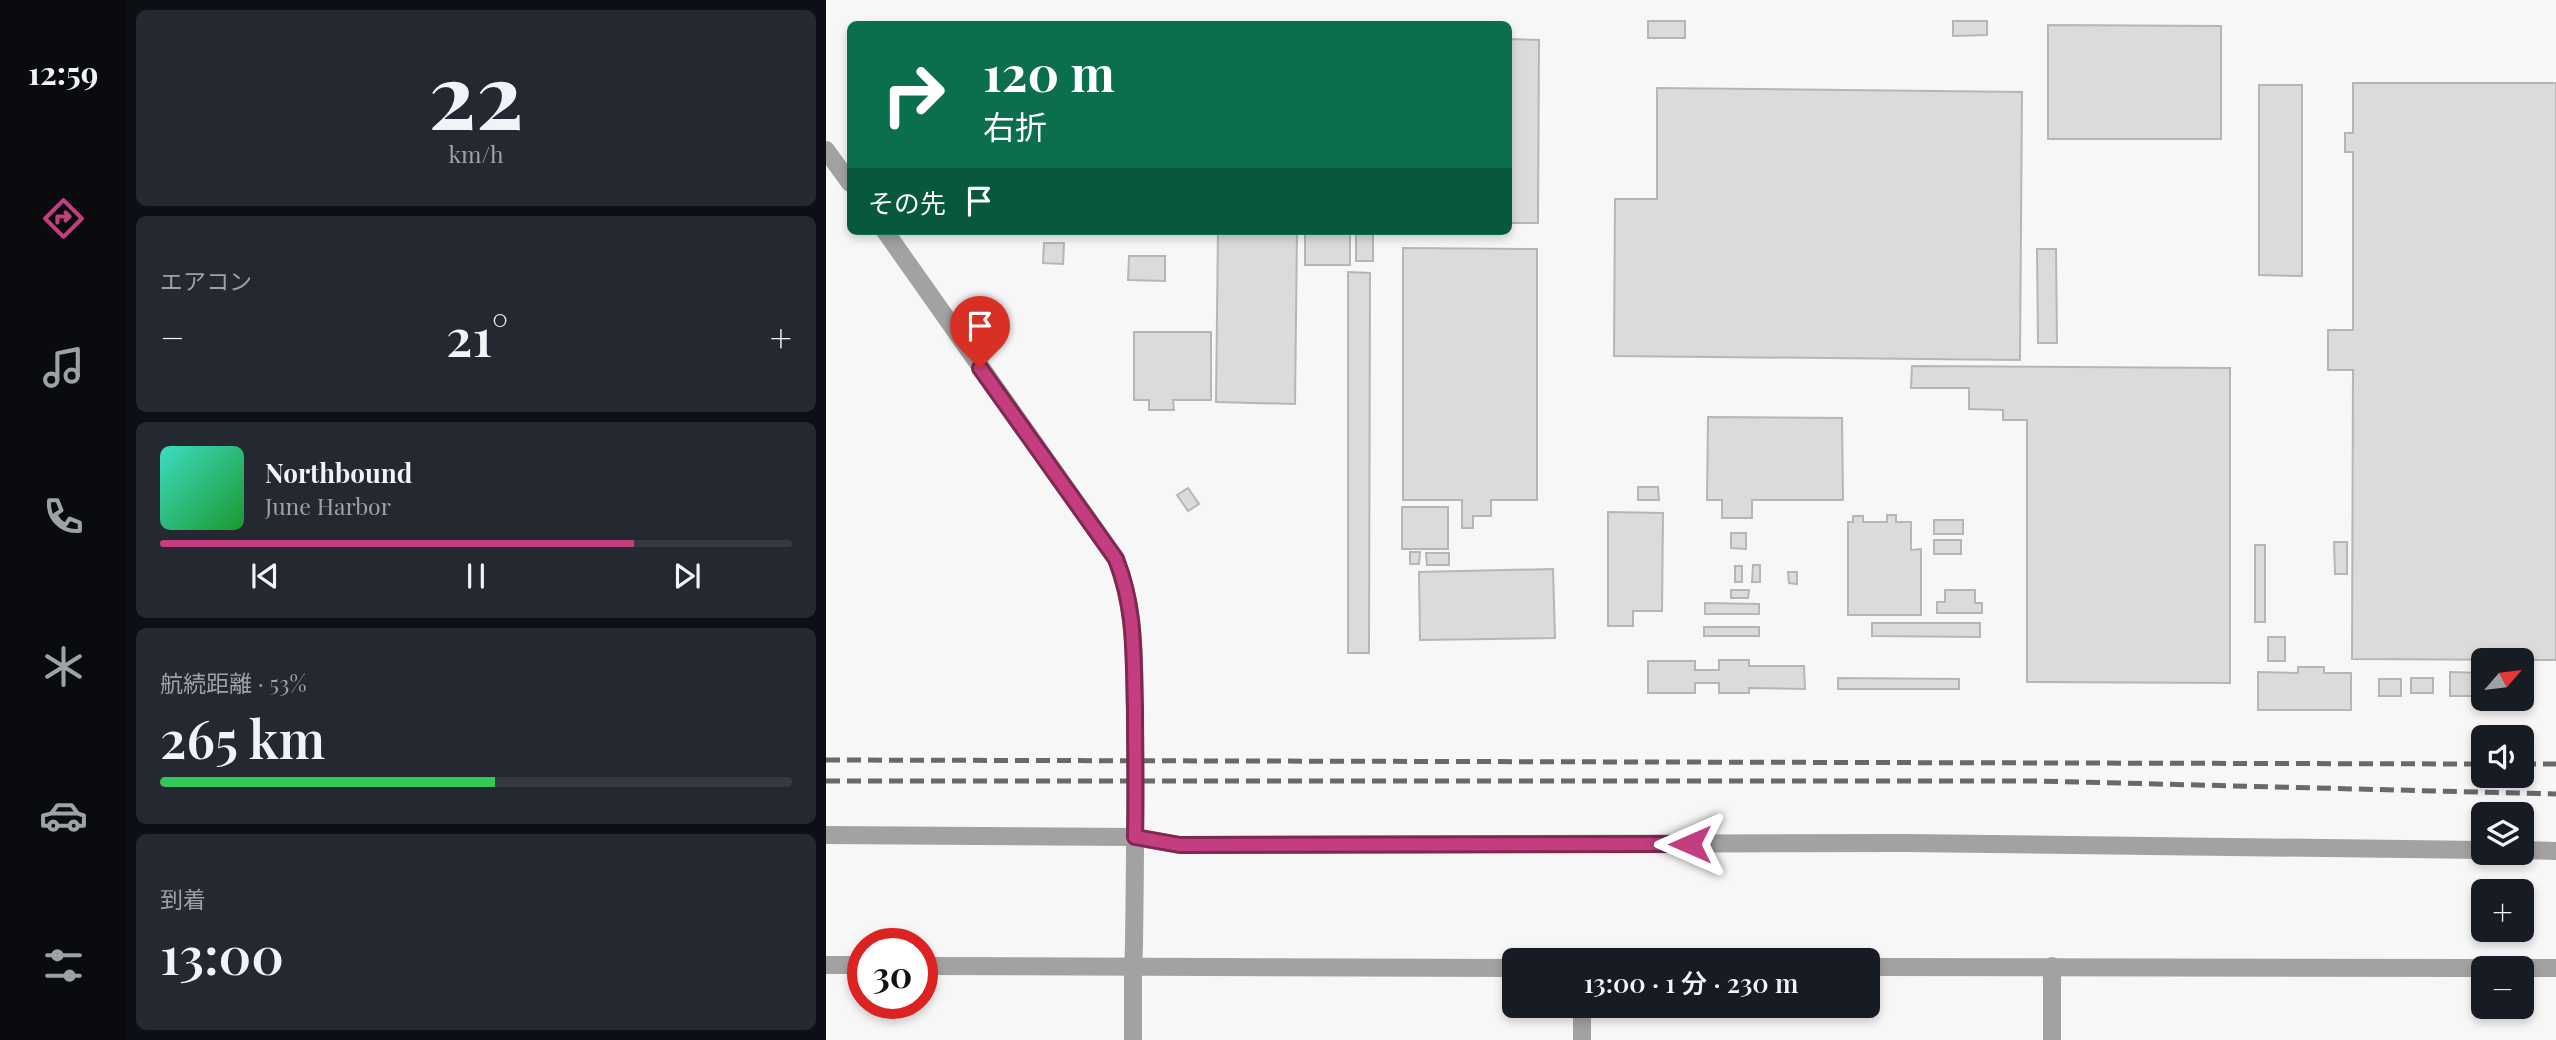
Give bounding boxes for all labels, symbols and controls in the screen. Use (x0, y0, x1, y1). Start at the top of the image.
text: 22 (428, 32, 524, 153)
text: 120 m (983, 39, 1115, 104)
icon: right (868, 49, 959, 140)
text: 12:59 (28, 50, 98, 93)
text: 右折 (983, 104, 1047, 147)
text: km/h (448, 138, 504, 169)
icon: arrive (960, 182, 998, 220)
text: その先 (868, 185, 946, 220)
icon: directions (39, 194, 88, 243)
text: エアコン (160, 265, 252, 296)
pin (950, 296, 1010, 368)
text: 21° (446, 301, 508, 370)
icon: arrive (961, 307, 999, 345)
text: − (160, 311, 185, 362)
text: + (770, 311, 792, 362)
icon: music (39, 343, 88, 392)
text: Northbound (265, 455, 412, 490)
text: June Harbor (265, 490, 391, 521)
icon: phone (39, 492, 88, 541)
icon: previous (246, 557, 284, 595)
icon: pause (457, 557, 495, 595)
icon: next (668, 557, 706, 595)
icon: climate (39, 642, 88, 691)
north arrow (2471, 648, 2534, 710)
map controls (2471, 648, 2534, 1019)
text: 航続距離 · 53% (160, 667, 307, 698)
text: 265 km (160, 703, 325, 772)
button: sound (2471, 725, 2534, 788)
icon: car (39, 791, 88, 840)
button: layers (2471, 802, 2534, 865)
position arrow (1653, 807, 1727, 881)
button: + (2471, 879, 2534, 942)
text: 到着 (160, 883, 206, 914)
text: 13:00 (160, 919, 284, 988)
speed limit sign: 30 (847, 928, 938, 1019)
icon: filters (39, 941, 88, 990)
button: − (2471, 956, 2534, 1019)
text: 13:00 · 1 分 · 230 m (1584, 965, 1798, 1000)

